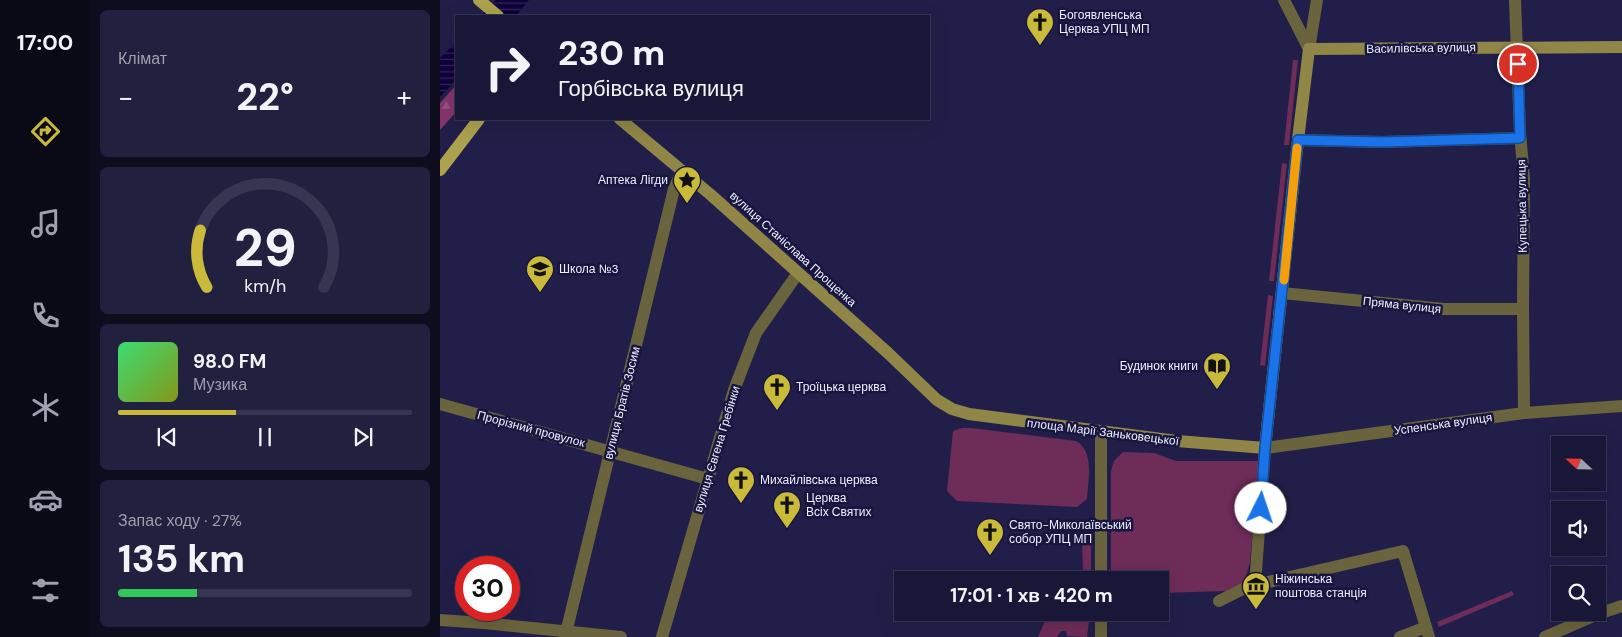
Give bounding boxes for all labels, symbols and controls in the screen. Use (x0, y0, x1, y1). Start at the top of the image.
church icon: Богоявленська Церква УПЦ МП (1025, 7, 1055, 46)
place label: Богоявленська Церква УПЦ МП (1059, 7, 1150, 37)
text: 17:00 (17, 28, 73, 57)
text: 230 m (558, 30, 665, 76)
icon: right (475, 35, 540, 100)
street label: Василівська вулиця (1366, 39, 1476, 57)
pin (1497, 43, 1539, 85)
text: Клімат (118, 48, 167, 69)
icon: arrive (1504, 50, 1532, 78)
text: 22° (236, 72, 294, 122)
text: Горбівська вулиця (558, 74, 744, 103)
text: − (118, 79, 133, 116)
text: + (397, 79, 412, 116)
icon: directions (28, 114, 63, 149)
street label: Купецька вулиця (1513, 159, 1531, 253)
place icon: Аптека Лігди (672, 165, 702, 204)
place label: Аптека Лігди (598, 172, 668, 188)
street label: вулиця Станіслава Прощенка (726, 188, 860, 310)
icon: music (28, 206, 63, 241)
text: 29 (234, 214, 296, 282)
school or university icon: Школа №3 (525, 254, 555, 293)
place label: Школа №3 (559, 261, 619, 277)
text: km/h (244, 274, 286, 298)
street label: Пряма вулиця (1362, 293, 1442, 317)
icon: phone (28, 298, 63, 333)
street label: вулиця Братів Зосим (600, 345, 644, 461)
text: 98.0 FM (193, 349, 266, 374)
library icon: Будинок книги (1202, 351, 1232, 390)
place label: Будинок книги (1120, 358, 1198, 374)
church icon: Троїцька церква (762, 372, 792, 411)
text: Музика (193, 374, 247, 395)
place label: Троїцька церква (796, 379, 886, 395)
street label: вулиця Євгена Гребінки (690, 384, 744, 514)
icon: climate (28, 390, 63, 425)
street label: Прорізний провулок (475, 407, 587, 451)
street label: Успенська вулиця (1393, 409, 1493, 439)
street label: площа Марії Заньковецької (1026, 415, 1181, 449)
icon: previous (153, 423, 181, 451)
icon: pause (251, 423, 279, 451)
icon: next (349, 423, 377, 451)
north arrow (1551, 436, 1606, 491)
map controls (1551, 436, 1606, 621)
church icon: Михайлівська церква (726, 465, 756, 504)
place label: Михайлівська церква (760, 472, 878, 488)
position arrow (1234, 481, 1286, 533)
icon: car (28, 482, 63, 517)
church icon: Церква Всіх Святих (772, 490, 802, 529)
place label: Церква Всіх Святих (806, 490, 871, 520)
button: sound (1551, 501, 1606, 556)
text: Запас ходу · 27% (118, 510, 242, 531)
church icon: Свято-Миколаївський собор УПЦ МП (975, 517, 1005, 556)
place label: Свято-Миколаївський собор УПЦ МП (1009, 517, 1132, 547)
text: 135 km (118, 534, 245, 584)
speed limit sign: 30 (455, 556, 520, 621)
button: search (1551, 566, 1606, 621)
museum icon: Ніжинська поштова станція (1241, 571, 1271, 610)
place label: Ніжинська поштова станція (1275, 571, 1367, 601)
icon: filters (28, 573, 63, 608)
text: 17:01 · 1 хв · 420 m (950, 583, 1113, 608)

